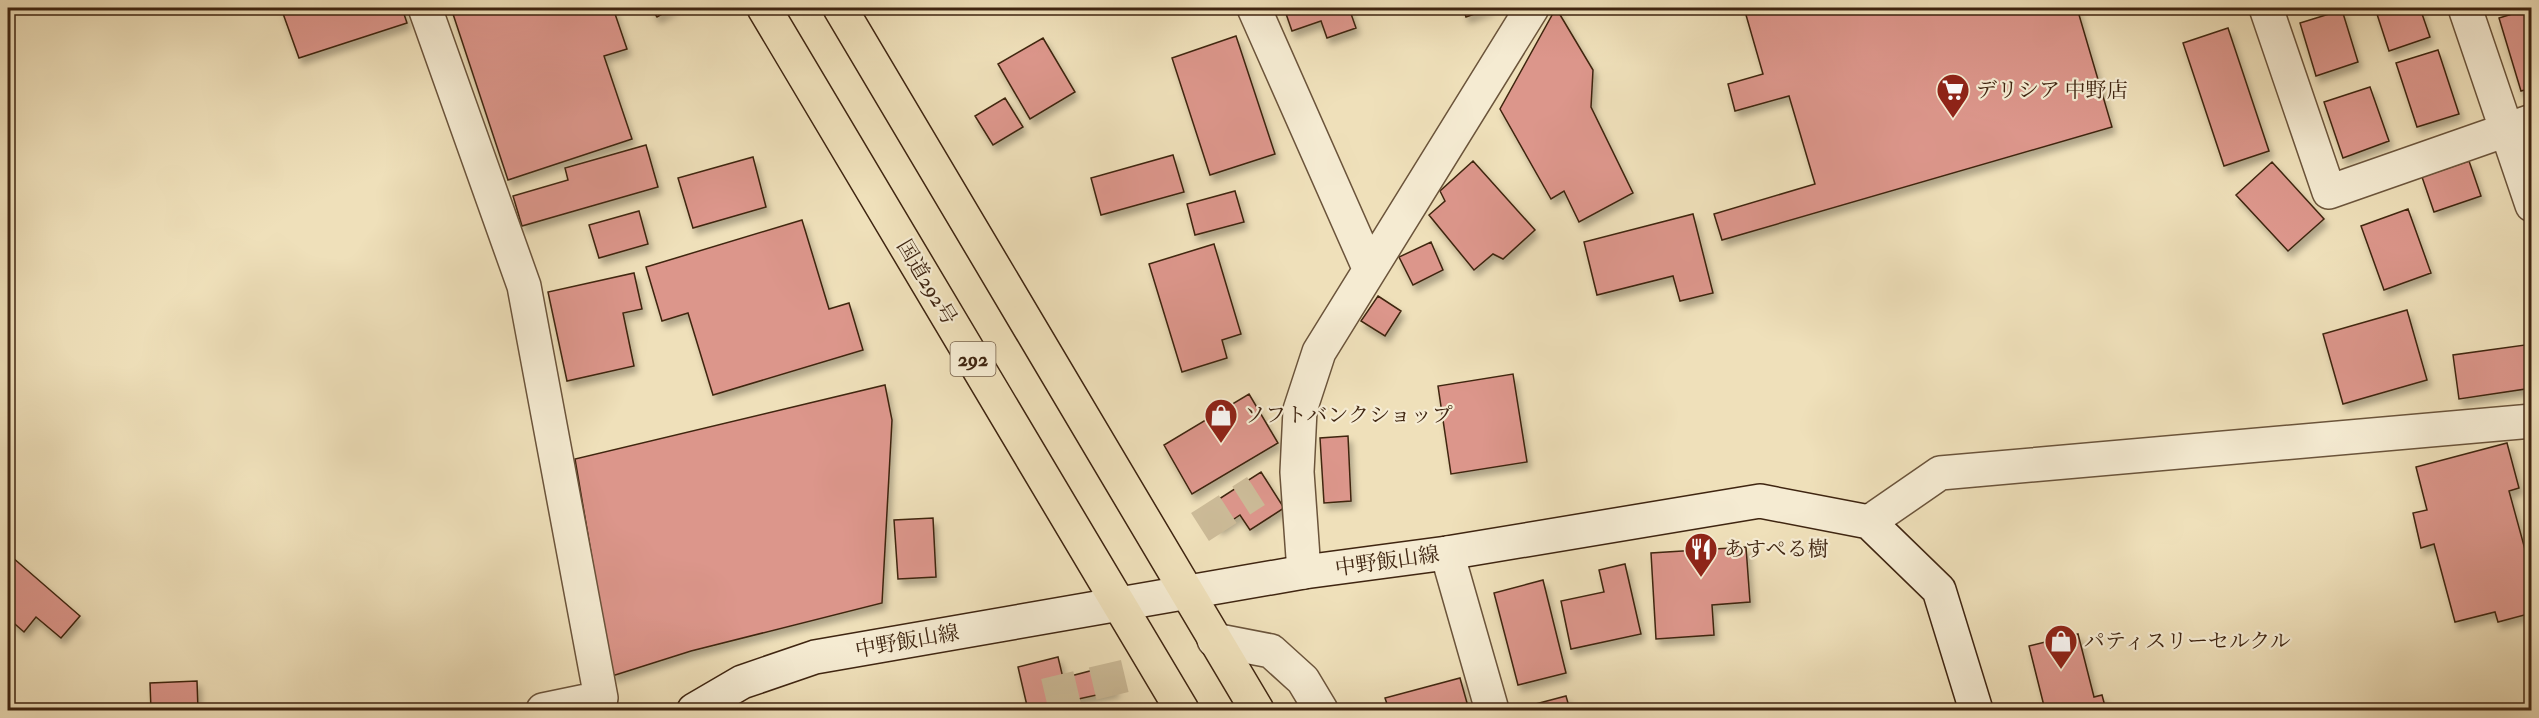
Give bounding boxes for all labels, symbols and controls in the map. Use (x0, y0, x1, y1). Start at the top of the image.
supermarket icon: デリシア 中野店 (1935, 72, 1971, 119)
place label: デリシア 中野店 (1976, 77, 2127, 104)
street label: 国道292号 (891, 235, 963, 330)
road number: 292 (950, 342, 996, 376)
shop icon: ソフトバンクショップ (1203, 397, 1239, 444)
place label: ソフトバンクショップ (1244, 402, 1453, 429)
restaurant icon: あすぺる樹 (1683, 531, 1719, 578)
place label: あすぺる樹 (1724, 536, 1829, 563)
street label: 中野飯山線 (1333, 541, 1441, 582)
street label: 中野飯山線 (853, 619, 961, 664)
shop icon: パティスリーセルクル (2043, 623, 2079, 670)
place label: パティスリーセルクル (2084, 628, 2291, 655)

